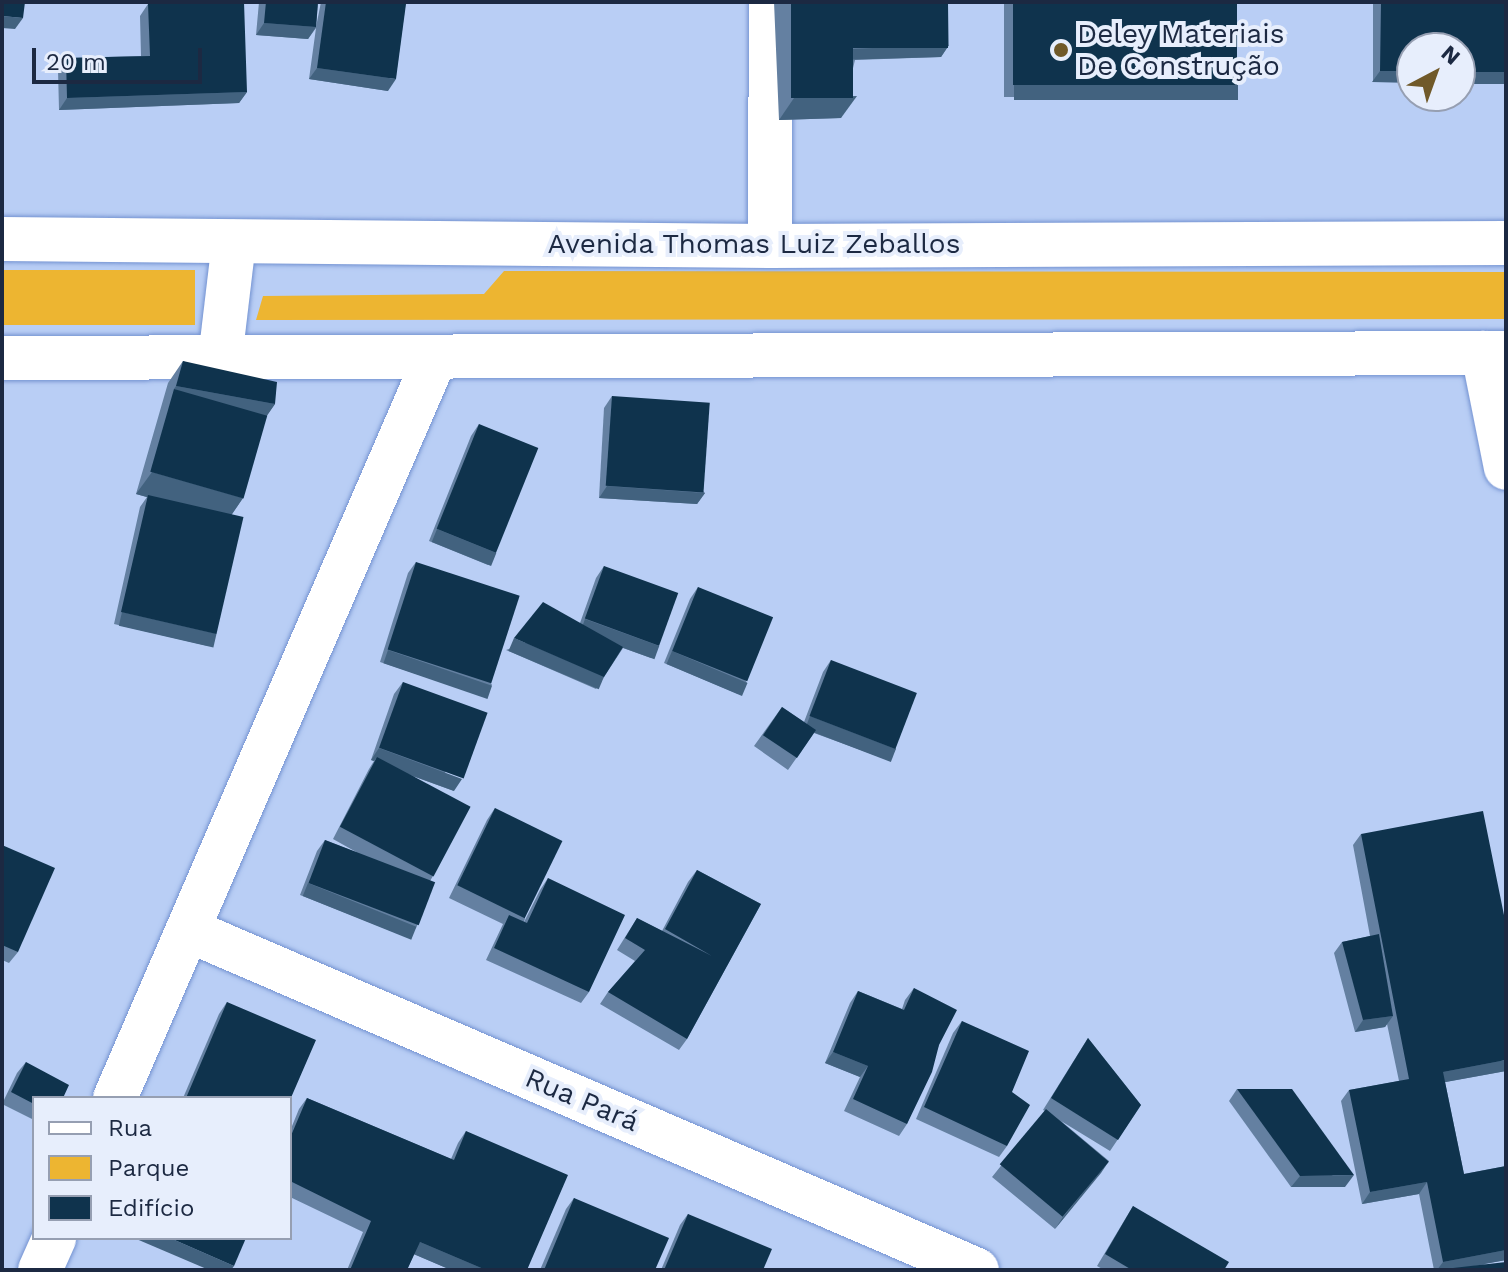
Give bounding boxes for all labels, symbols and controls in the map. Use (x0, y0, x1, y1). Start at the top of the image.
place label: Deley Materiais De Construção (1077, 17, 1285, 83)
scale bar (36, 32, 206, 82)
north arrow (1396, 32, 1476, 112)
text: N (1436, 40, 1465, 70)
marker: Deley Materiais De Construção (1052, 41, 1070, 59)
text: 20 m (46, 48, 106, 76)
street label: Avenida Thomas Luiz Zeballos (547, 227, 961, 261)
street label: Rua Pará (520, 1061, 644, 1139)
legend (32, 1096, 292, 1240)
text: Rua (108, 1114, 152, 1142)
text: Parque (108, 1154, 189, 1182)
text: Edifício (108, 1194, 194, 1222)

